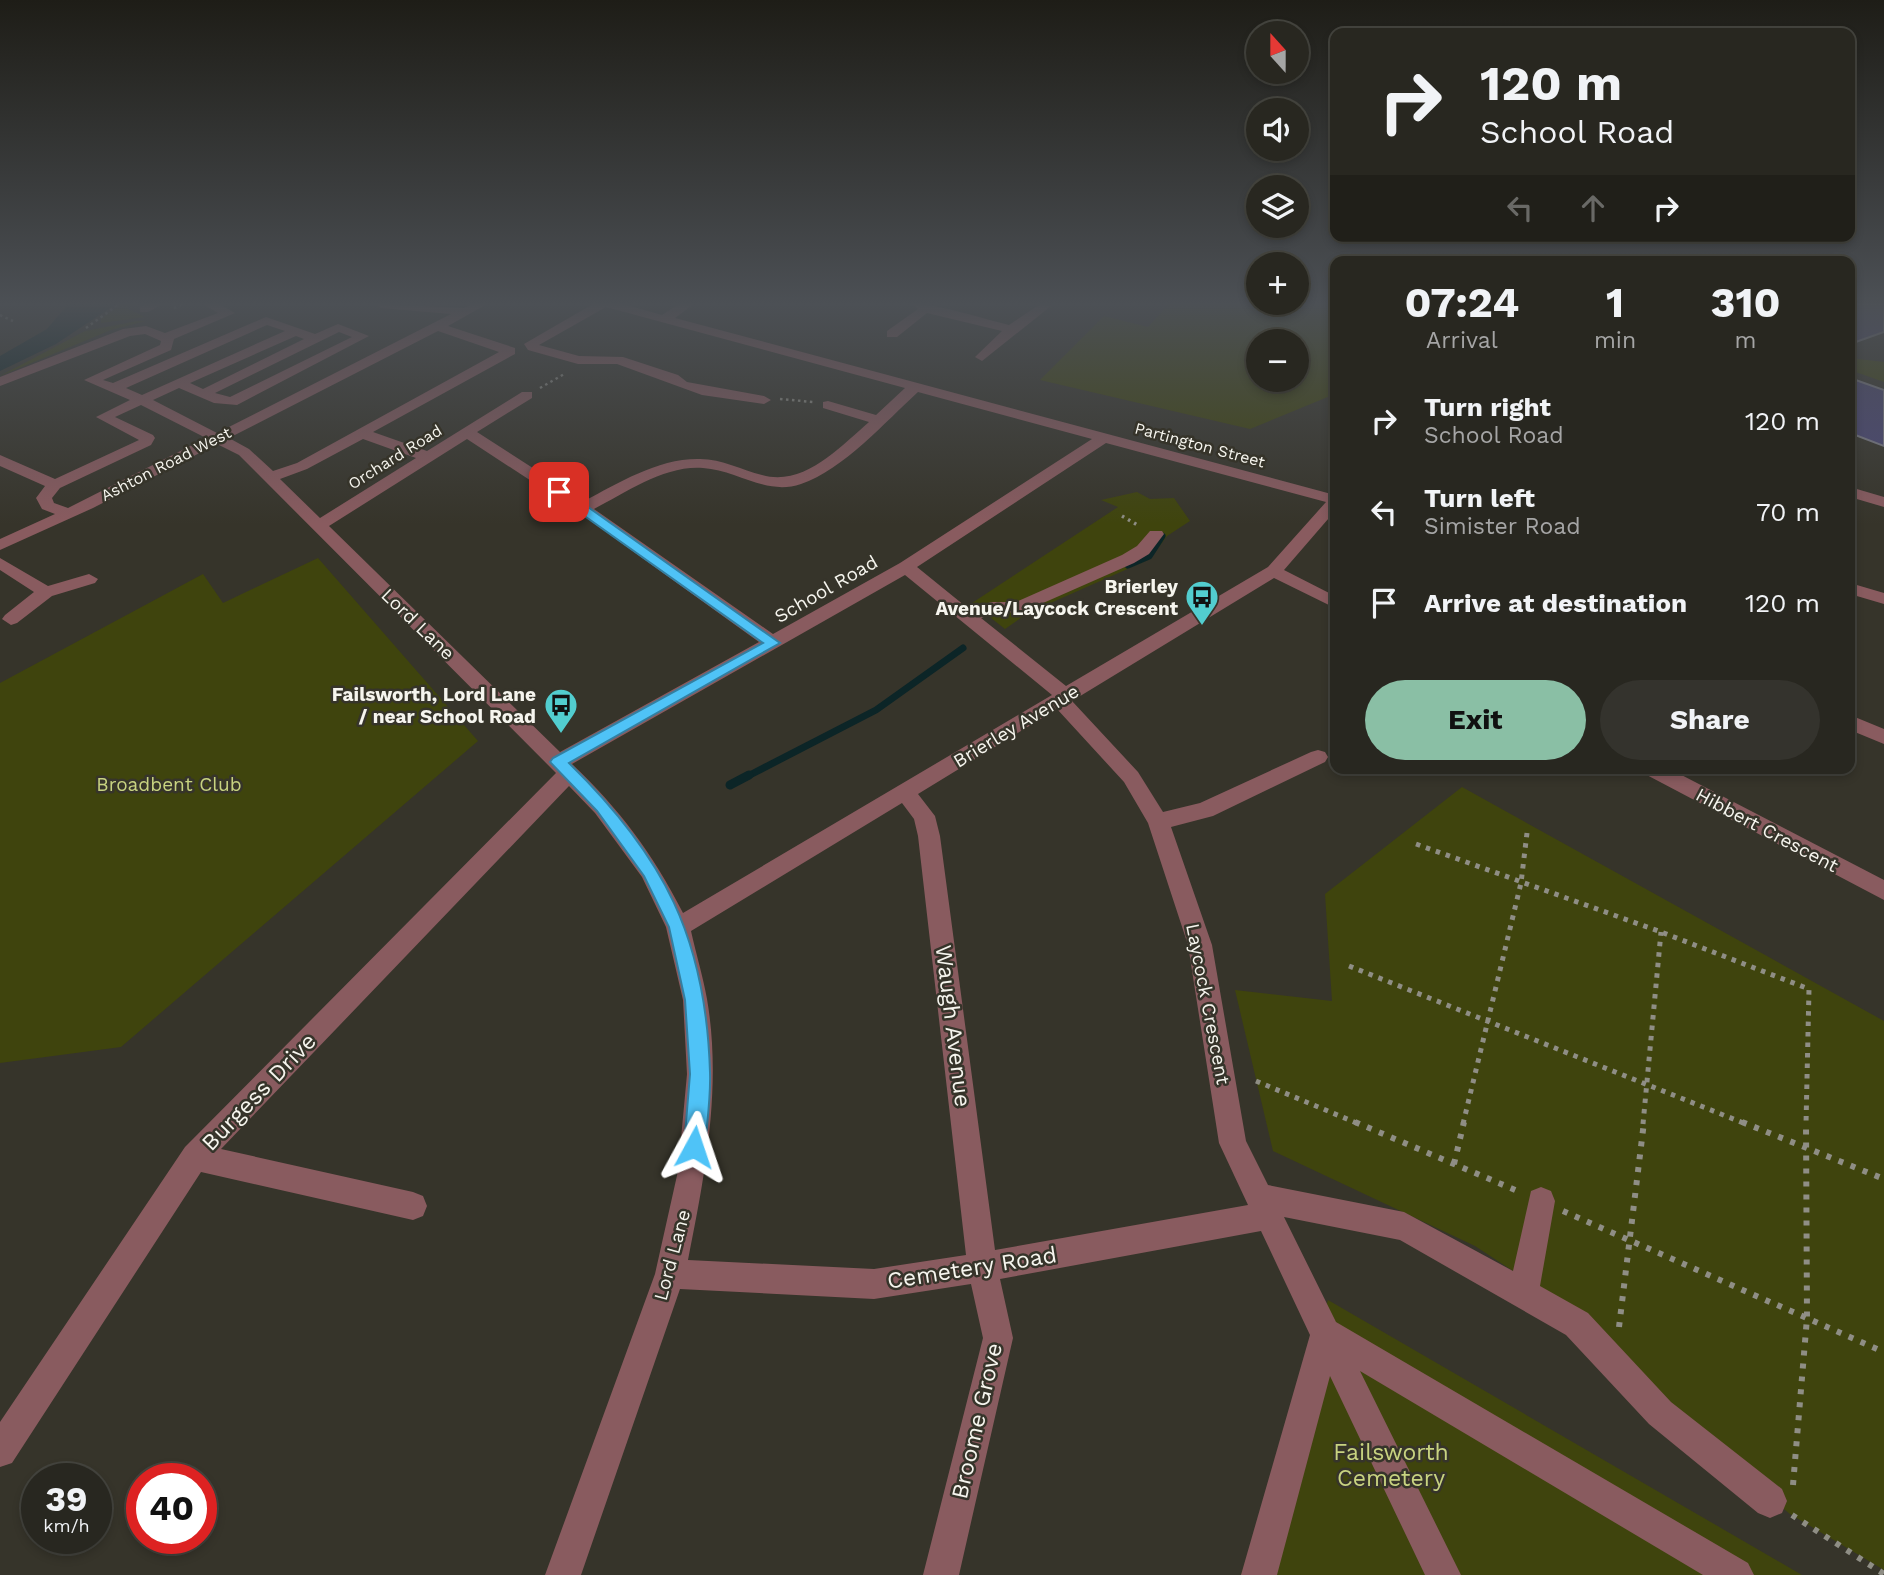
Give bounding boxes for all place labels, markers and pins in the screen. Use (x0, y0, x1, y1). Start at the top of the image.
pin (529, 462, 589, 522)
place label: Brierley Avenue/Laycock Crescent (935, 575, 1179, 620)
bus stop icon: Brierley Avenue/Laycock Crescent (1183, 578, 1221, 627)
place label: Failsworth, Lord Lane / near School Road (332, 683, 536, 728)
bus stop icon: Failsworth, Lord Lane / near School Road (542, 686, 580, 735)

